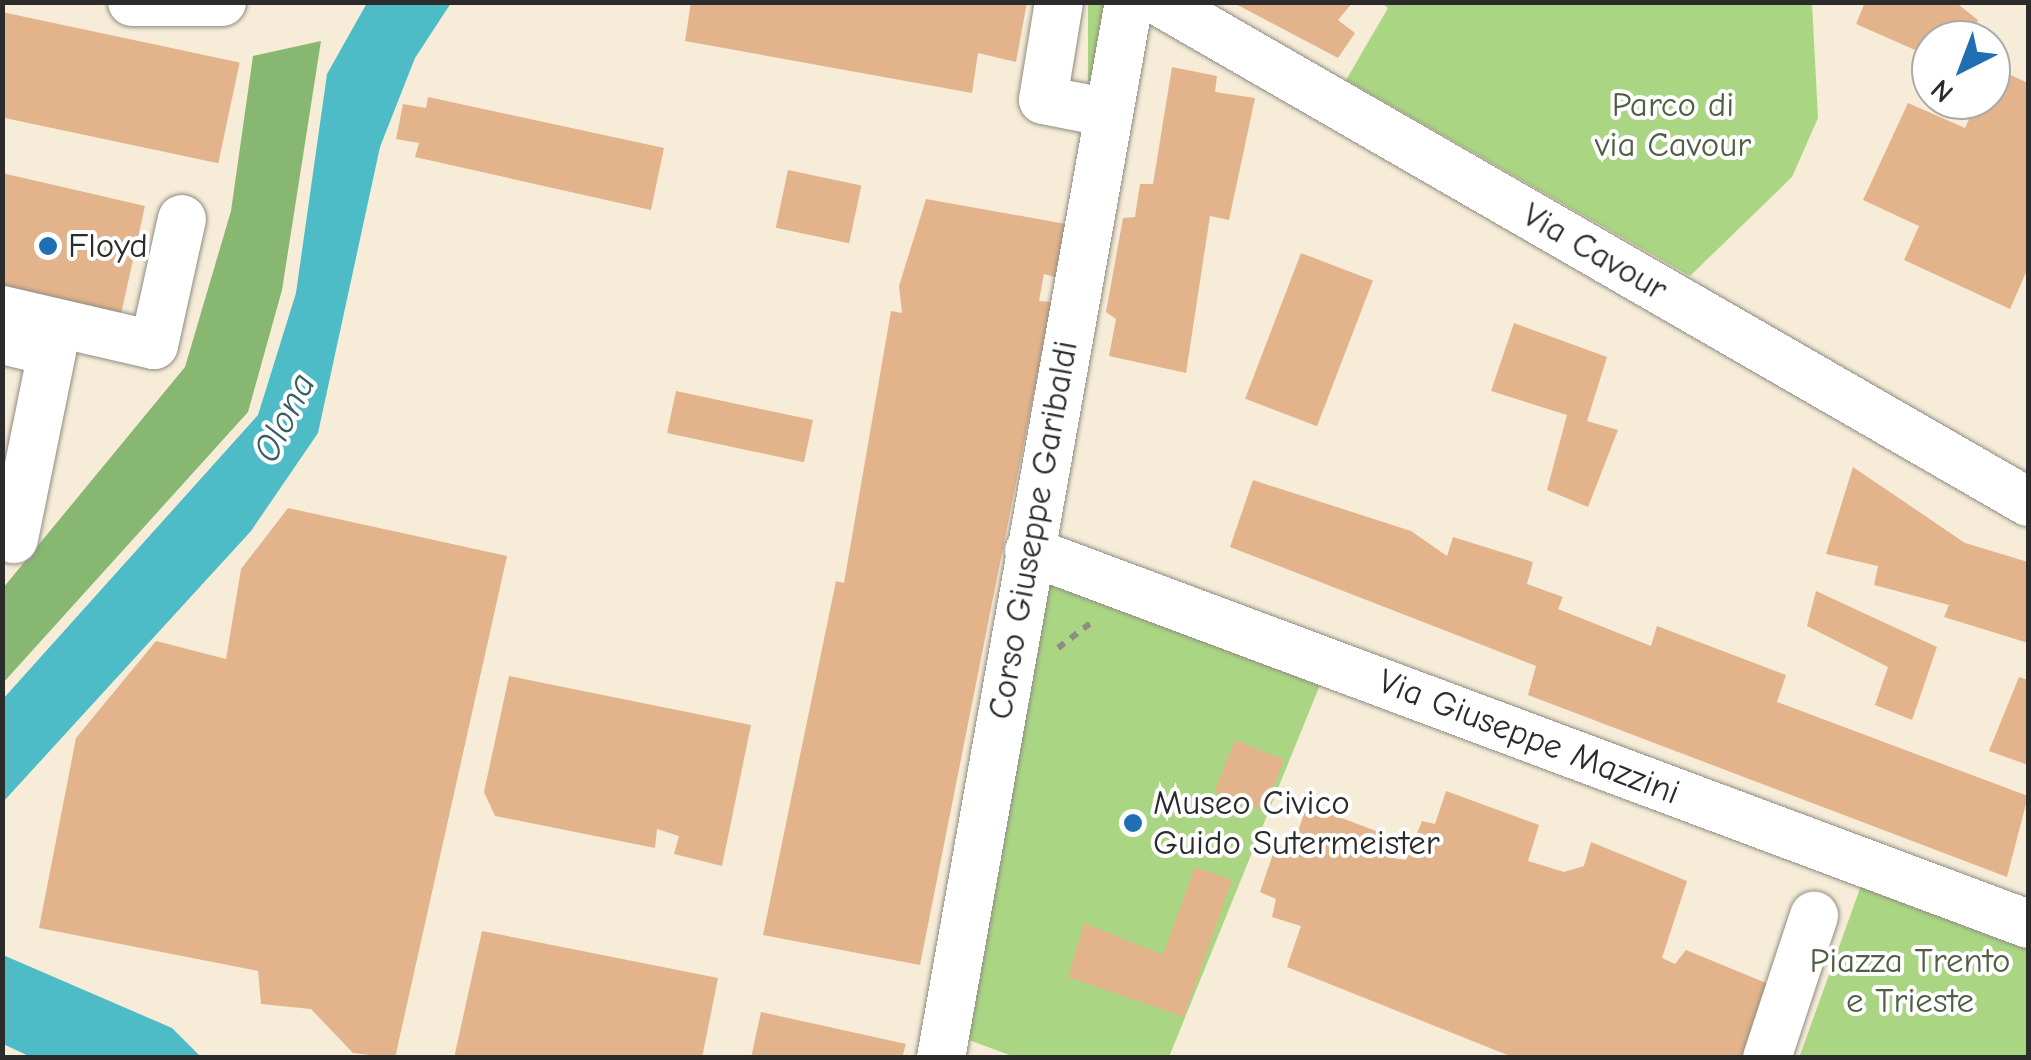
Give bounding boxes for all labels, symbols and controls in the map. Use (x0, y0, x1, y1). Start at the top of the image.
north arrow (1911, 20, 2011, 120)
text: N (1925, 73, 1960, 109)
park label: Parco di via Cavour (1595, 84, 1751, 166)
street label: Via Cavour (1515, 194, 1675, 310)
place label: Floyd (68, 225, 148, 267)
marker: Floyd (37, 235, 59, 257)
street label: Corso Giuseppe Garibaldi (979, 337, 1087, 723)
water label: Olona (244, 366, 326, 470)
street label: Via Giuseppe Mazzini (1373, 660, 1685, 814)
place label: Museo Civico Guido Sutermeister (1153, 782, 1440, 864)
marker: Museo Civico Guido Sutermeister (1122, 812, 1144, 834)
park label: Piazza Trento e Trieste (1810, 940, 2010, 1022)

